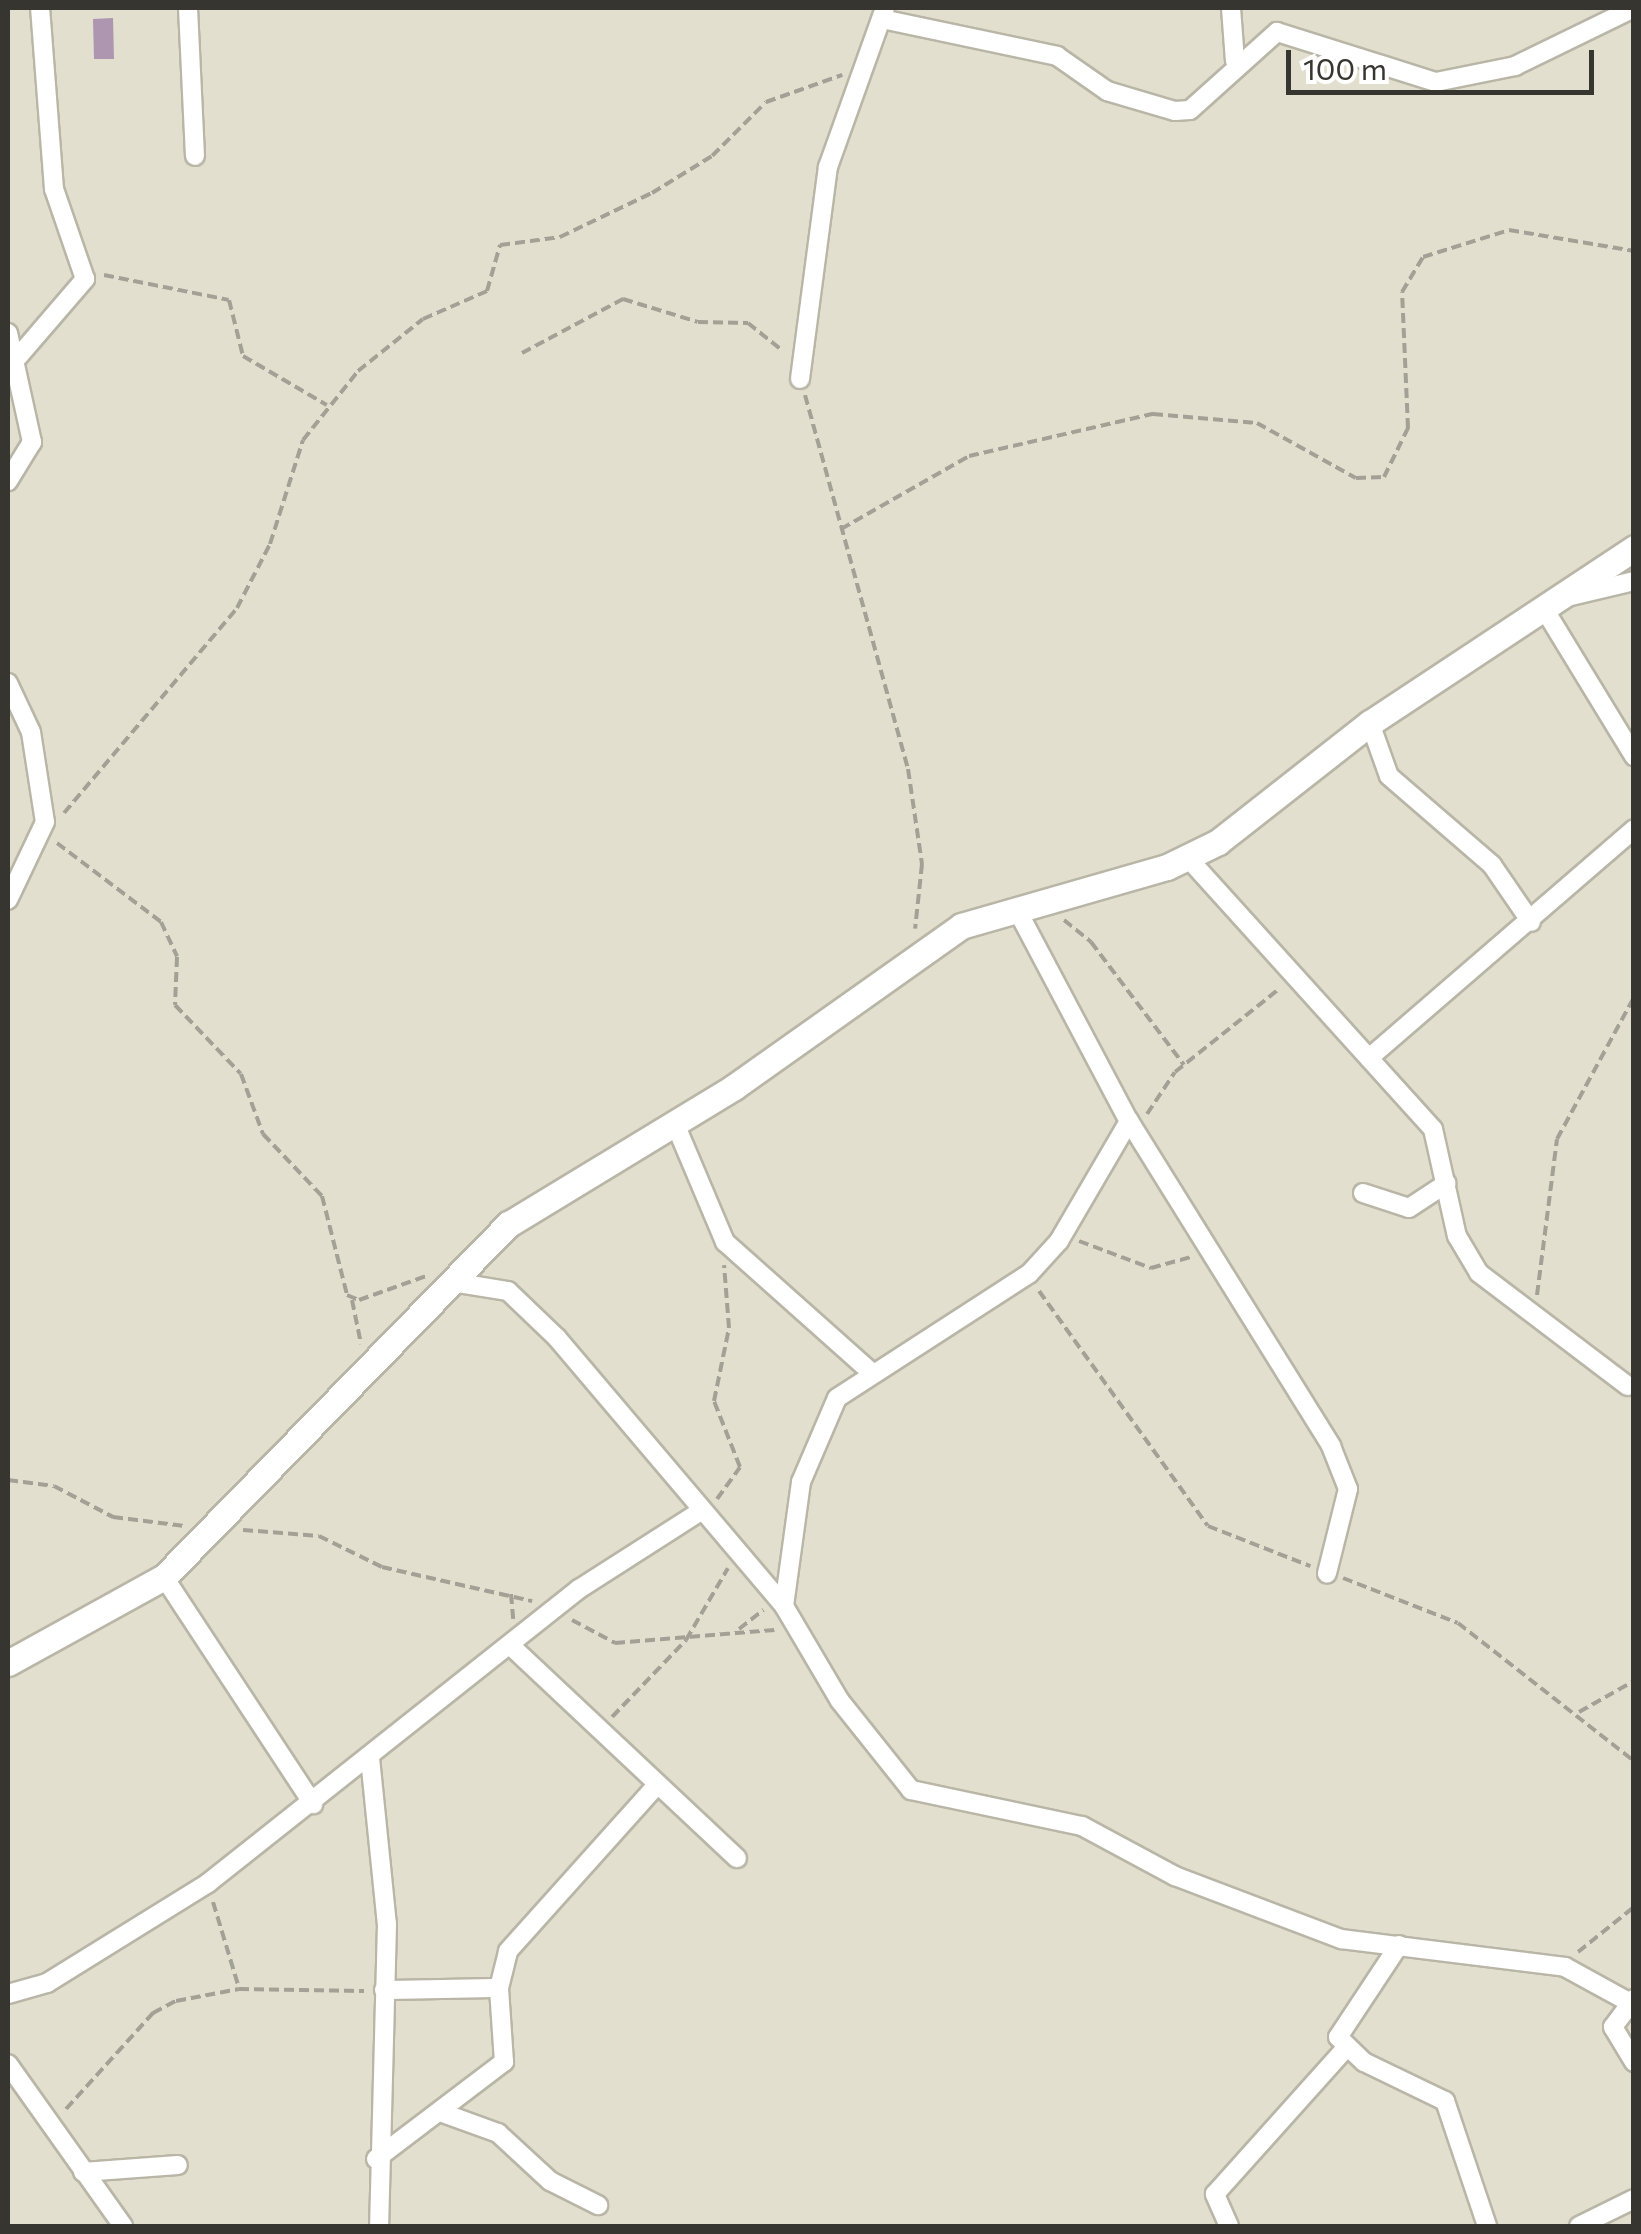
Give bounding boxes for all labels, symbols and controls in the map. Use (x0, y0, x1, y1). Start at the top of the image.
scale bar (1291, 30, 1598, 92)
text: 100 m (1303, 49, 1387, 86)

